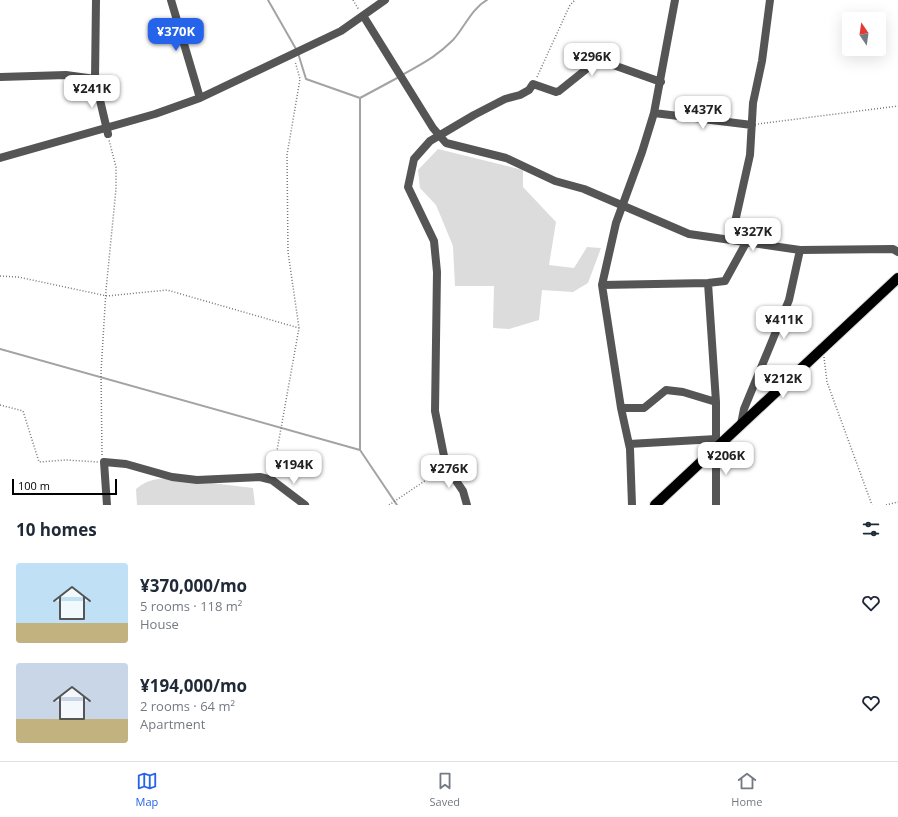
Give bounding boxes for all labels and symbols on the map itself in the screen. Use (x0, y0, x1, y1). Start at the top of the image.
north arrow (842, 12, 886, 56)
pin: ¥370K (148, 18, 204, 52)
pin: ¥296K (564, 43, 620, 77)
pin: ¥241K (64, 75, 120, 109)
pin: ¥437K (675, 96, 731, 130)
pin: ¥327K (725, 218, 781, 252)
pin: ¥411K (756, 306, 812, 340)
pin: ¥212K (755, 365, 811, 399)
pin: ¥206K (698, 442, 754, 476)
pin: ¥194K (266, 451, 322, 485)
pin: ¥276K (421, 455, 477, 489)
scale bar (12, 477, 117, 496)

